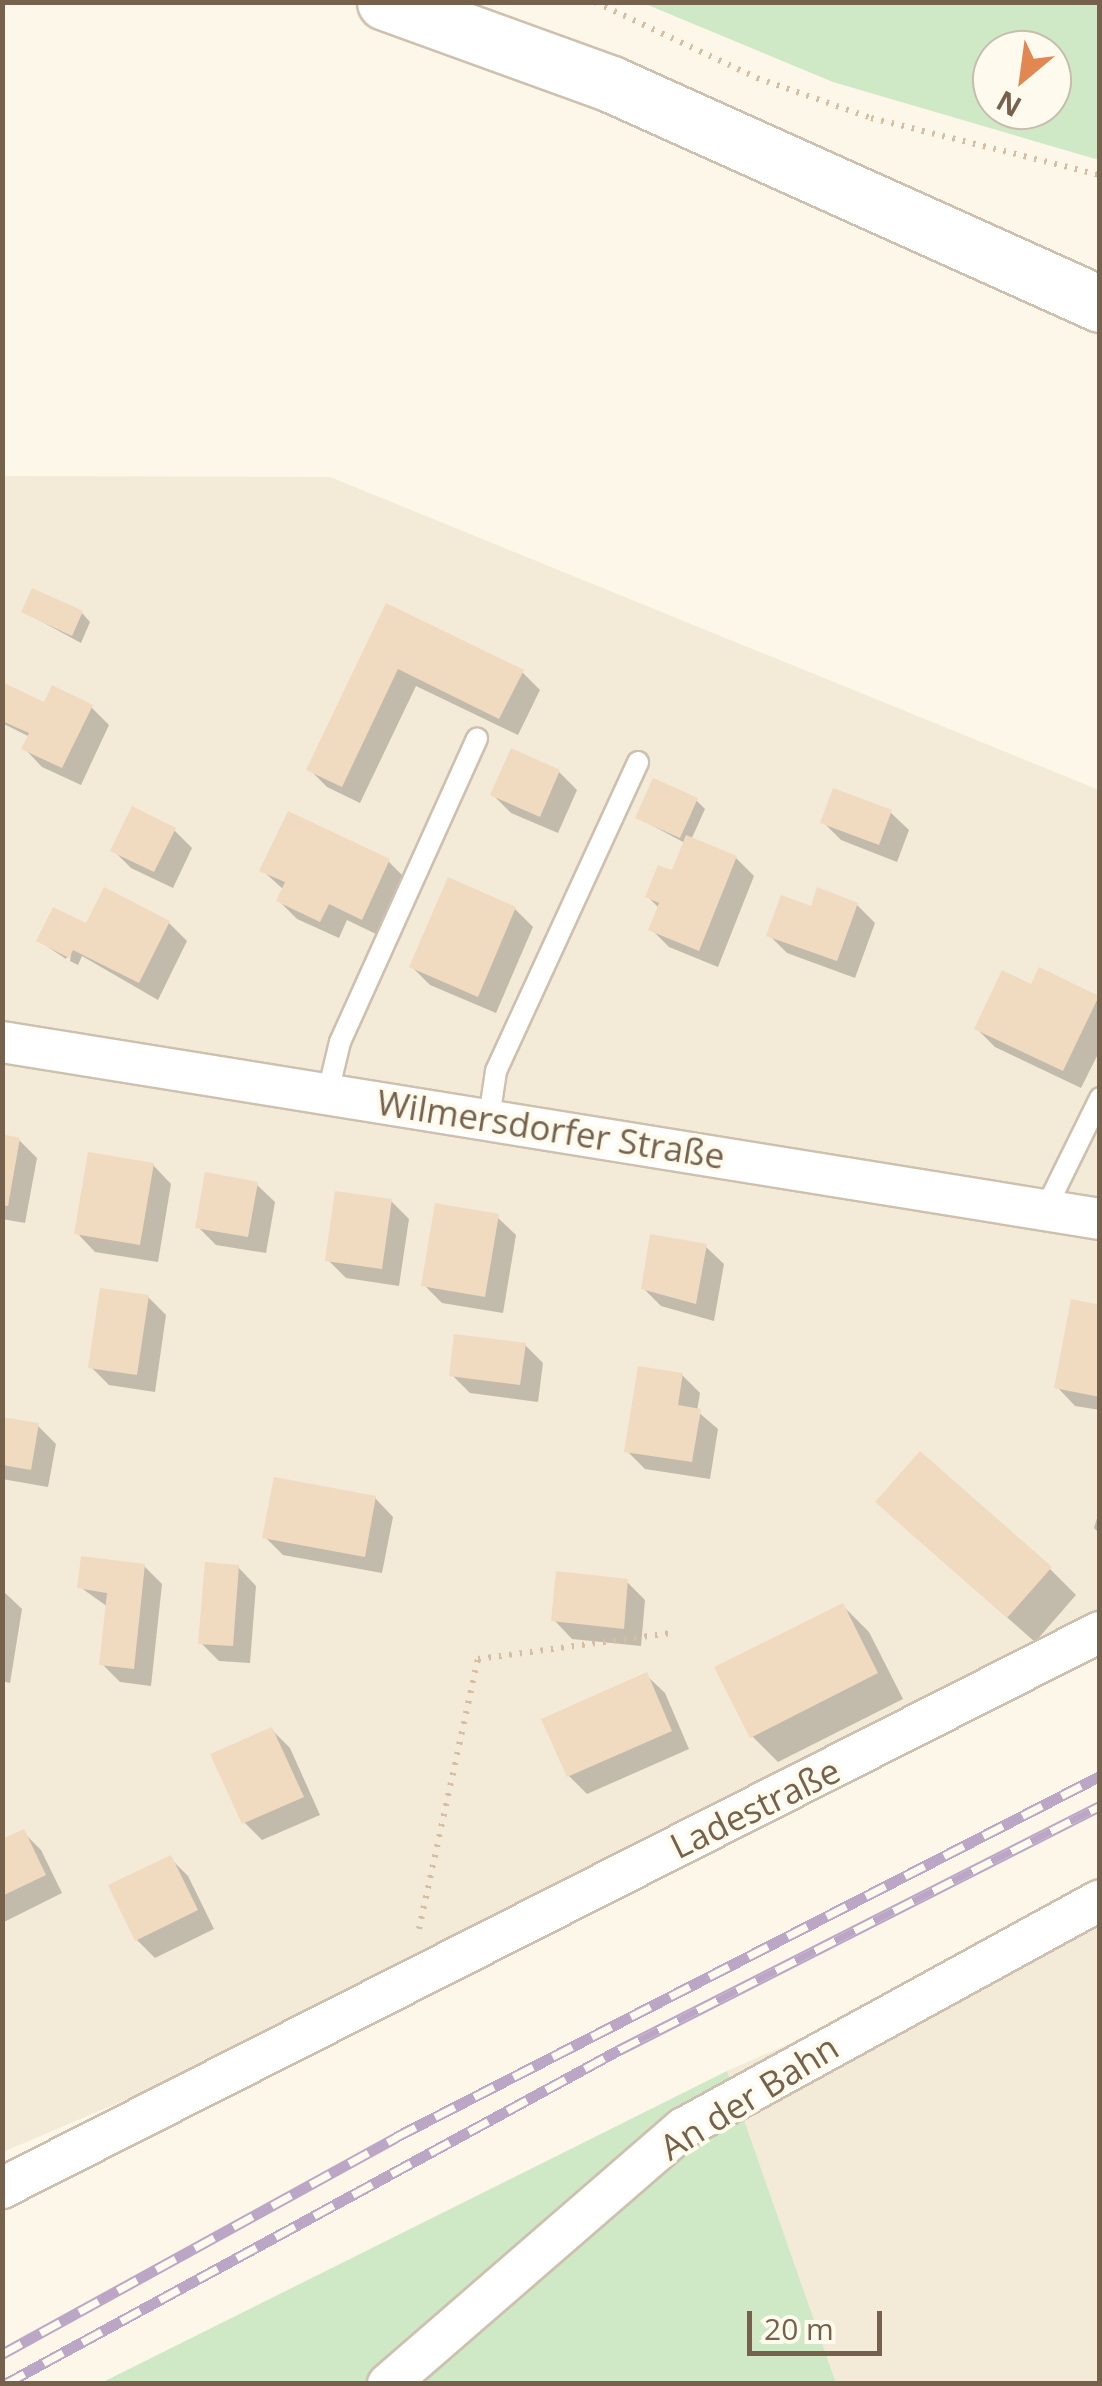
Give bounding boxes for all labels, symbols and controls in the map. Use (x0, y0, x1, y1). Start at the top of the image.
north arrow (972, 30, 1072, 130)
text: N (989, 82, 1028, 127)
street label: Wilmersdorfer Straße (374, 1081, 728, 1177)
street label: Ladestraße (663, 1749, 847, 1867)
street label: An der Bahn (652, 2026, 846, 2168)
scale bar (752, 2291, 887, 2353)
text: 20 m (764, 2308, 834, 2349)

